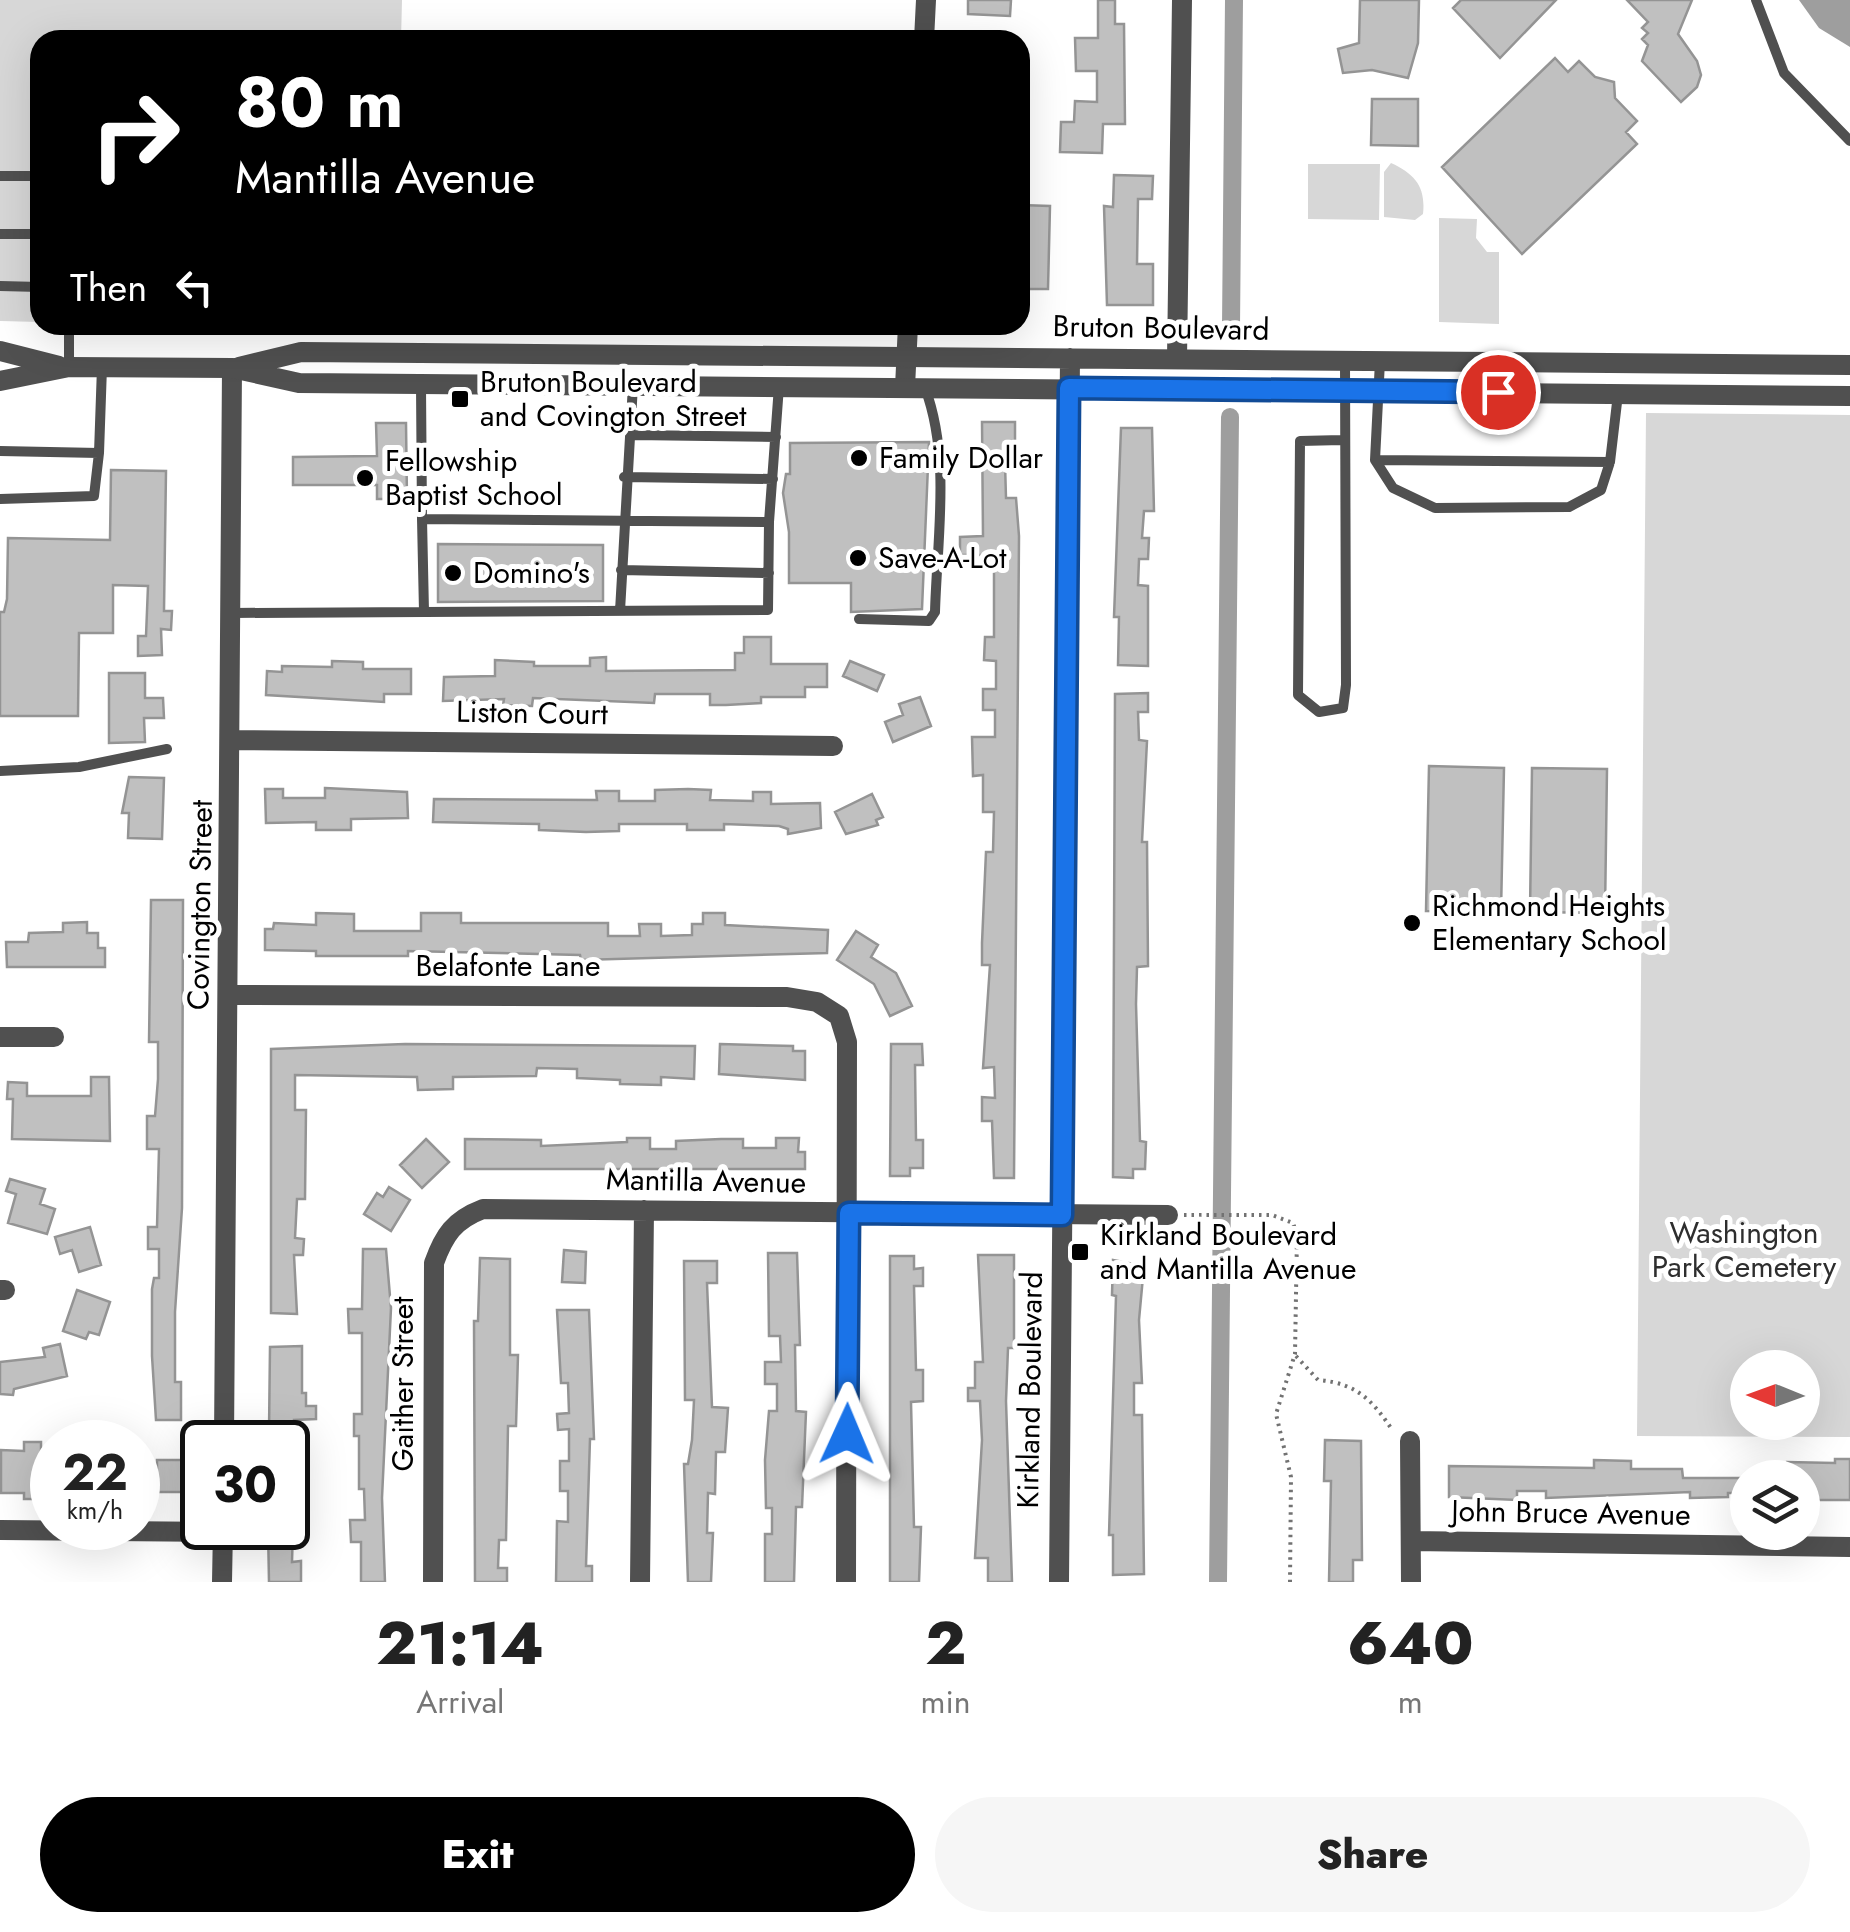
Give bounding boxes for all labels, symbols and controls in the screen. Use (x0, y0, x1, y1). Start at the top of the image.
text: 80 m (235, 52, 404, 153)
icon: right (70, 70, 200, 200)
text: Mantilla Avenue (235, 145, 535, 210)
text: Then (70, 260, 147, 315)
icon: left (167, 260, 222, 315)
street label: Bruton Boulevard (1052, 304, 1270, 351)
pin (1456, 350, 1541, 435)
place label: Bruton Boulevard and Covington Street (480, 360, 747, 437)
icon: arrive (1471, 365, 1526, 420)
marker: Bruton Boulevard and Covington Street (449, 388, 471, 410)
place label: Family Dollar (879, 436, 1044, 479)
place label: Fellowship Baptist School (385, 439, 563, 516)
marker: Family Dollar (848, 447, 870, 469)
marker: Fellowship Baptist School (354, 467, 376, 489)
place label: Save-A-Lot (878, 536, 1007, 579)
marker: Save-A-Lot (847, 547, 869, 569)
place label: Domino's (473, 551, 590, 594)
marker: Domino's (442, 562, 464, 584)
street label: Liston Court (456, 690, 609, 735)
street label: Covington Street (176, 799, 223, 1010)
place label: Richmond Heights Elementary School (1432, 884, 1667, 961)
marker: Richmond Heights Elementary School (1401, 912, 1423, 934)
street label: Belafonte Lane (415, 944, 601, 987)
street label: Mantilla Avenue (606, 1157, 806, 1204)
park label: Washington Park Cemetery (1652, 1211, 1837, 1288)
place label: Kirkland Boulevard and Mantilla Avenue (1100, 1213, 1356, 1290)
marker: Kirkland Boulevard and Mantilla Avenue (1069, 1241, 1091, 1263)
street label: Kirkland Boulevard (1006, 1271, 1053, 1509)
street label: Gaither Street (381, 1296, 424, 1471)
north arrow (1730, 1350, 1820, 1440)
map controls (1730, 1350, 1820, 1550)
position arrow (795, 1382, 899, 1486)
speed limit sign: 30 (180, 1420, 310, 1550)
text: 22 (62, 1436, 128, 1509)
button: layers (1730, 1460, 1820, 1550)
street label: John Bruce Avenue (1447, 1489, 1691, 1536)
text: km/h (67, 1492, 123, 1528)
text: 21:14 (376, 1600, 544, 1687)
text: 2 (925, 1600, 966, 1687)
text: 640 (1347, 1600, 1474, 1687)
text: Arrival (416, 1679, 504, 1725)
text: min (921, 1679, 971, 1725)
text: m (1398, 1679, 1423, 1725)
button: Exit (40, 1797, 915, 1912)
button: Share (935, 1797, 1810, 1912)

